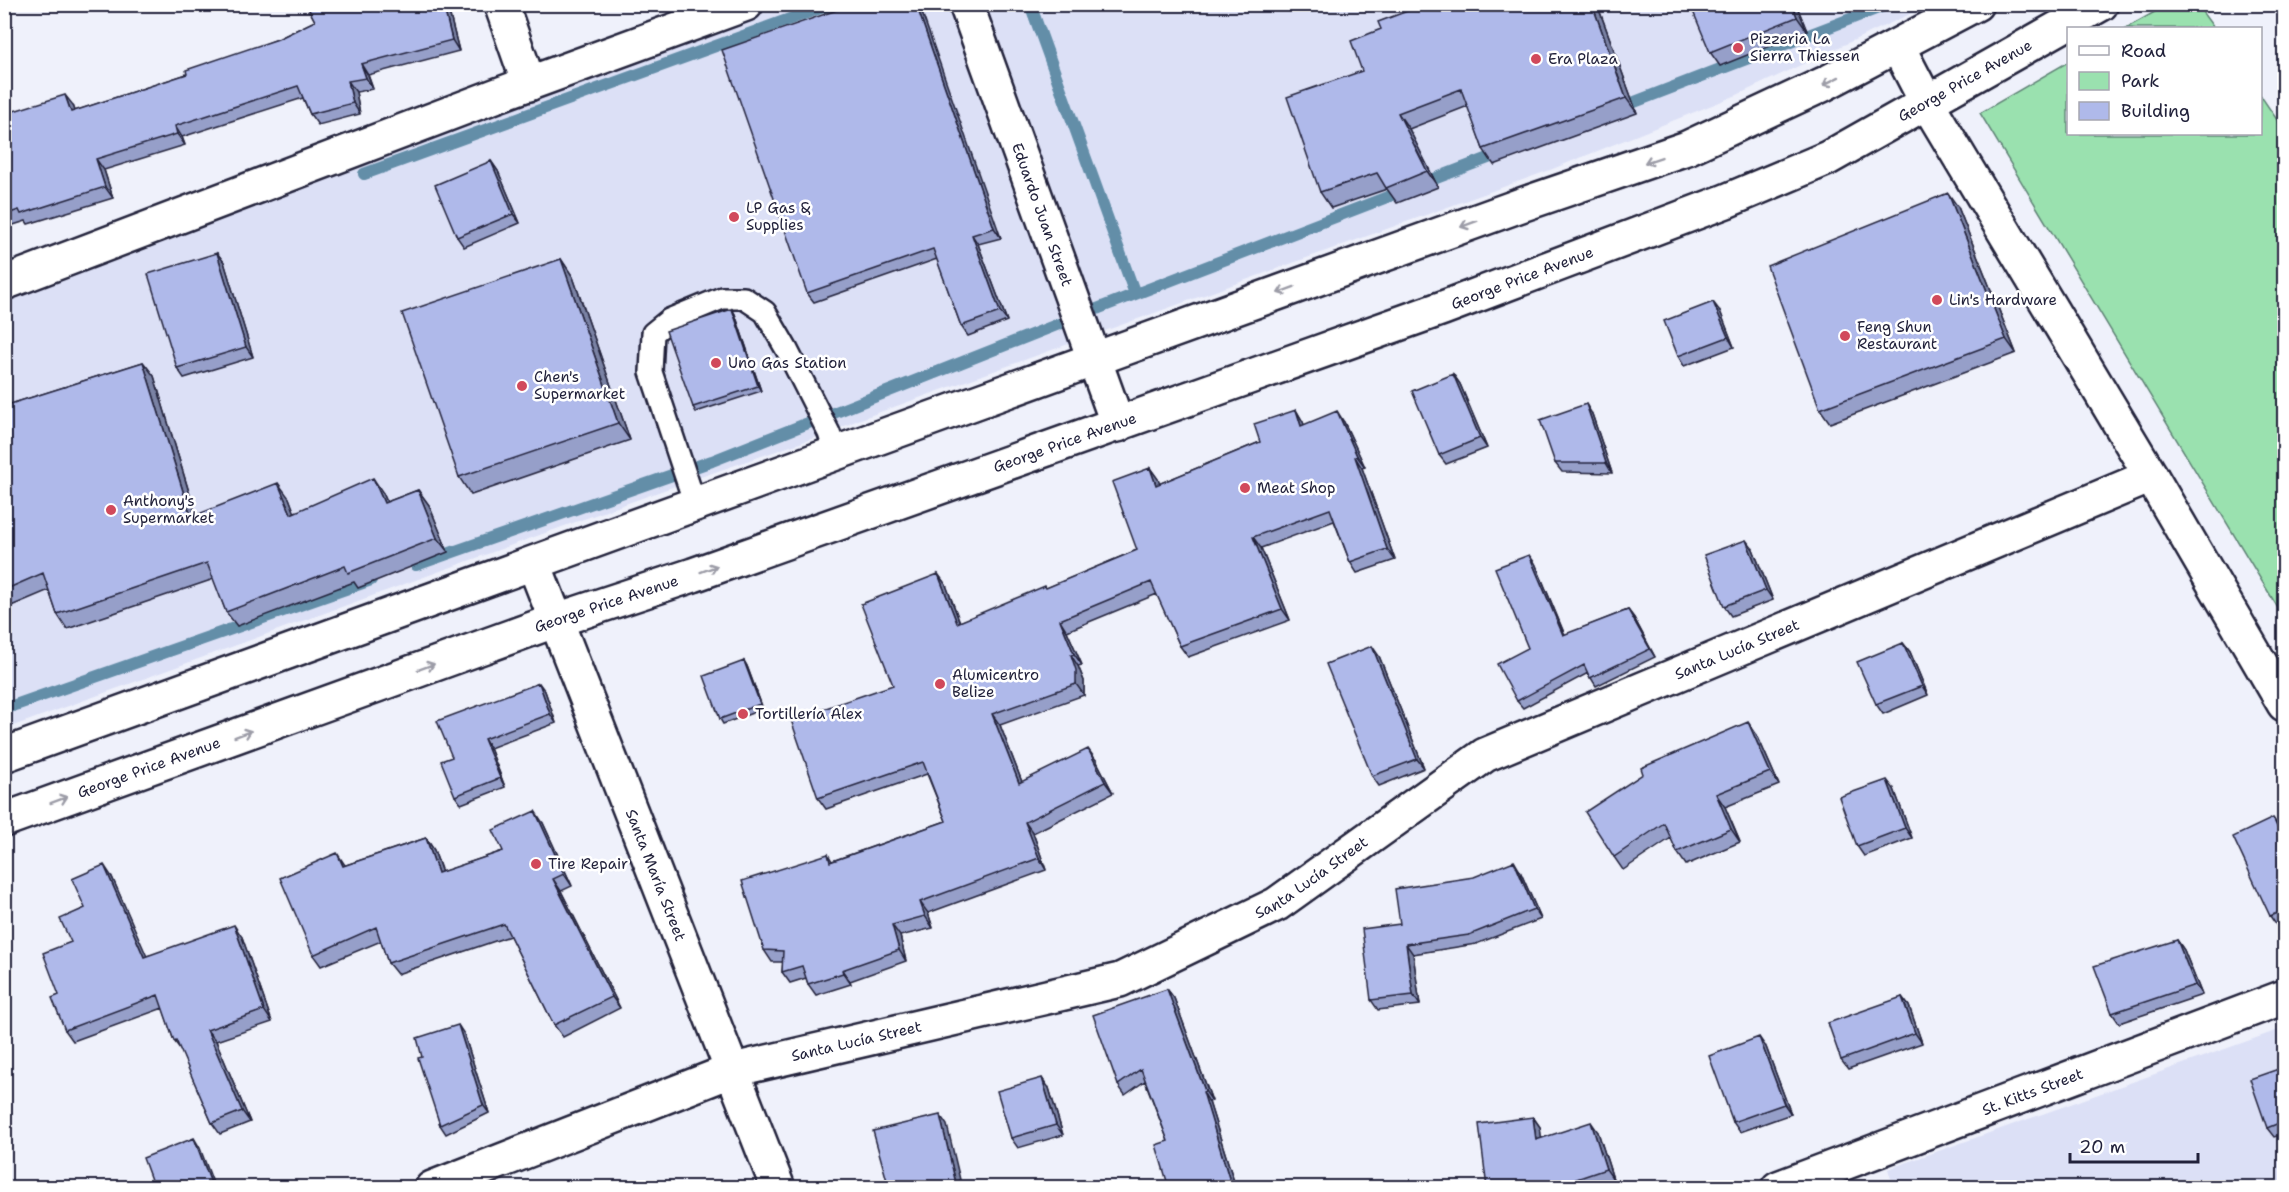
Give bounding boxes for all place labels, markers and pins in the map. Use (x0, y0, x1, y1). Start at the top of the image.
place label: Pizzeria La Sierra Thiessen (1750, 29, 1860, 66)
marker: Pizzeria La Sierra Thiessen (1731, 41, 1745, 55)
place label: Era Plaza (1548, 49, 1618, 69)
marker: Era Plaza (1529, 52, 1543, 66)
place label: LP Gas & Supplies (746, 198, 811, 235)
marker: LP Gas & Supplies (727, 210, 741, 224)
place label: Lin's Hardware (1949, 290, 2057, 310)
marker: Lin's Hardware (1930, 293, 1944, 307)
place label: Feng Shun Restaurant (1857, 317, 1937, 354)
marker: Feng Shun Restaurant (1838, 329, 1852, 343)
place label: Uno Gas Station (728, 353, 846, 373)
marker: Uno Gas Station (709, 356, 723, 370)
place label: Chen's Supermarket (534, 367, 625, 404)
marker: Chen's Supermarket (515, 379, 529, 393)
place label: Meat Shop (1257, 478, 1335, 498)
marker: Meat Shop (1238, 481, 1252, 495)
place label: Anthony's Supermarket (123, 491, 214, 528)
marker: Anthony's Supermarket (104, 503, 118, 517)
place label: Alumicentro Belize (952, 665, 1039, 702)
marker: Alumicentro Belize (933, 677, 947, 691)
place label: Tortillería Alex (755, 704, 862, 724)
marker: Tortillería Alex (736, 707, 750, 721)
place label: Tire Repair (548, 854, 628, 874)
marker: Tire Repair (529, 857, 543, 871)

